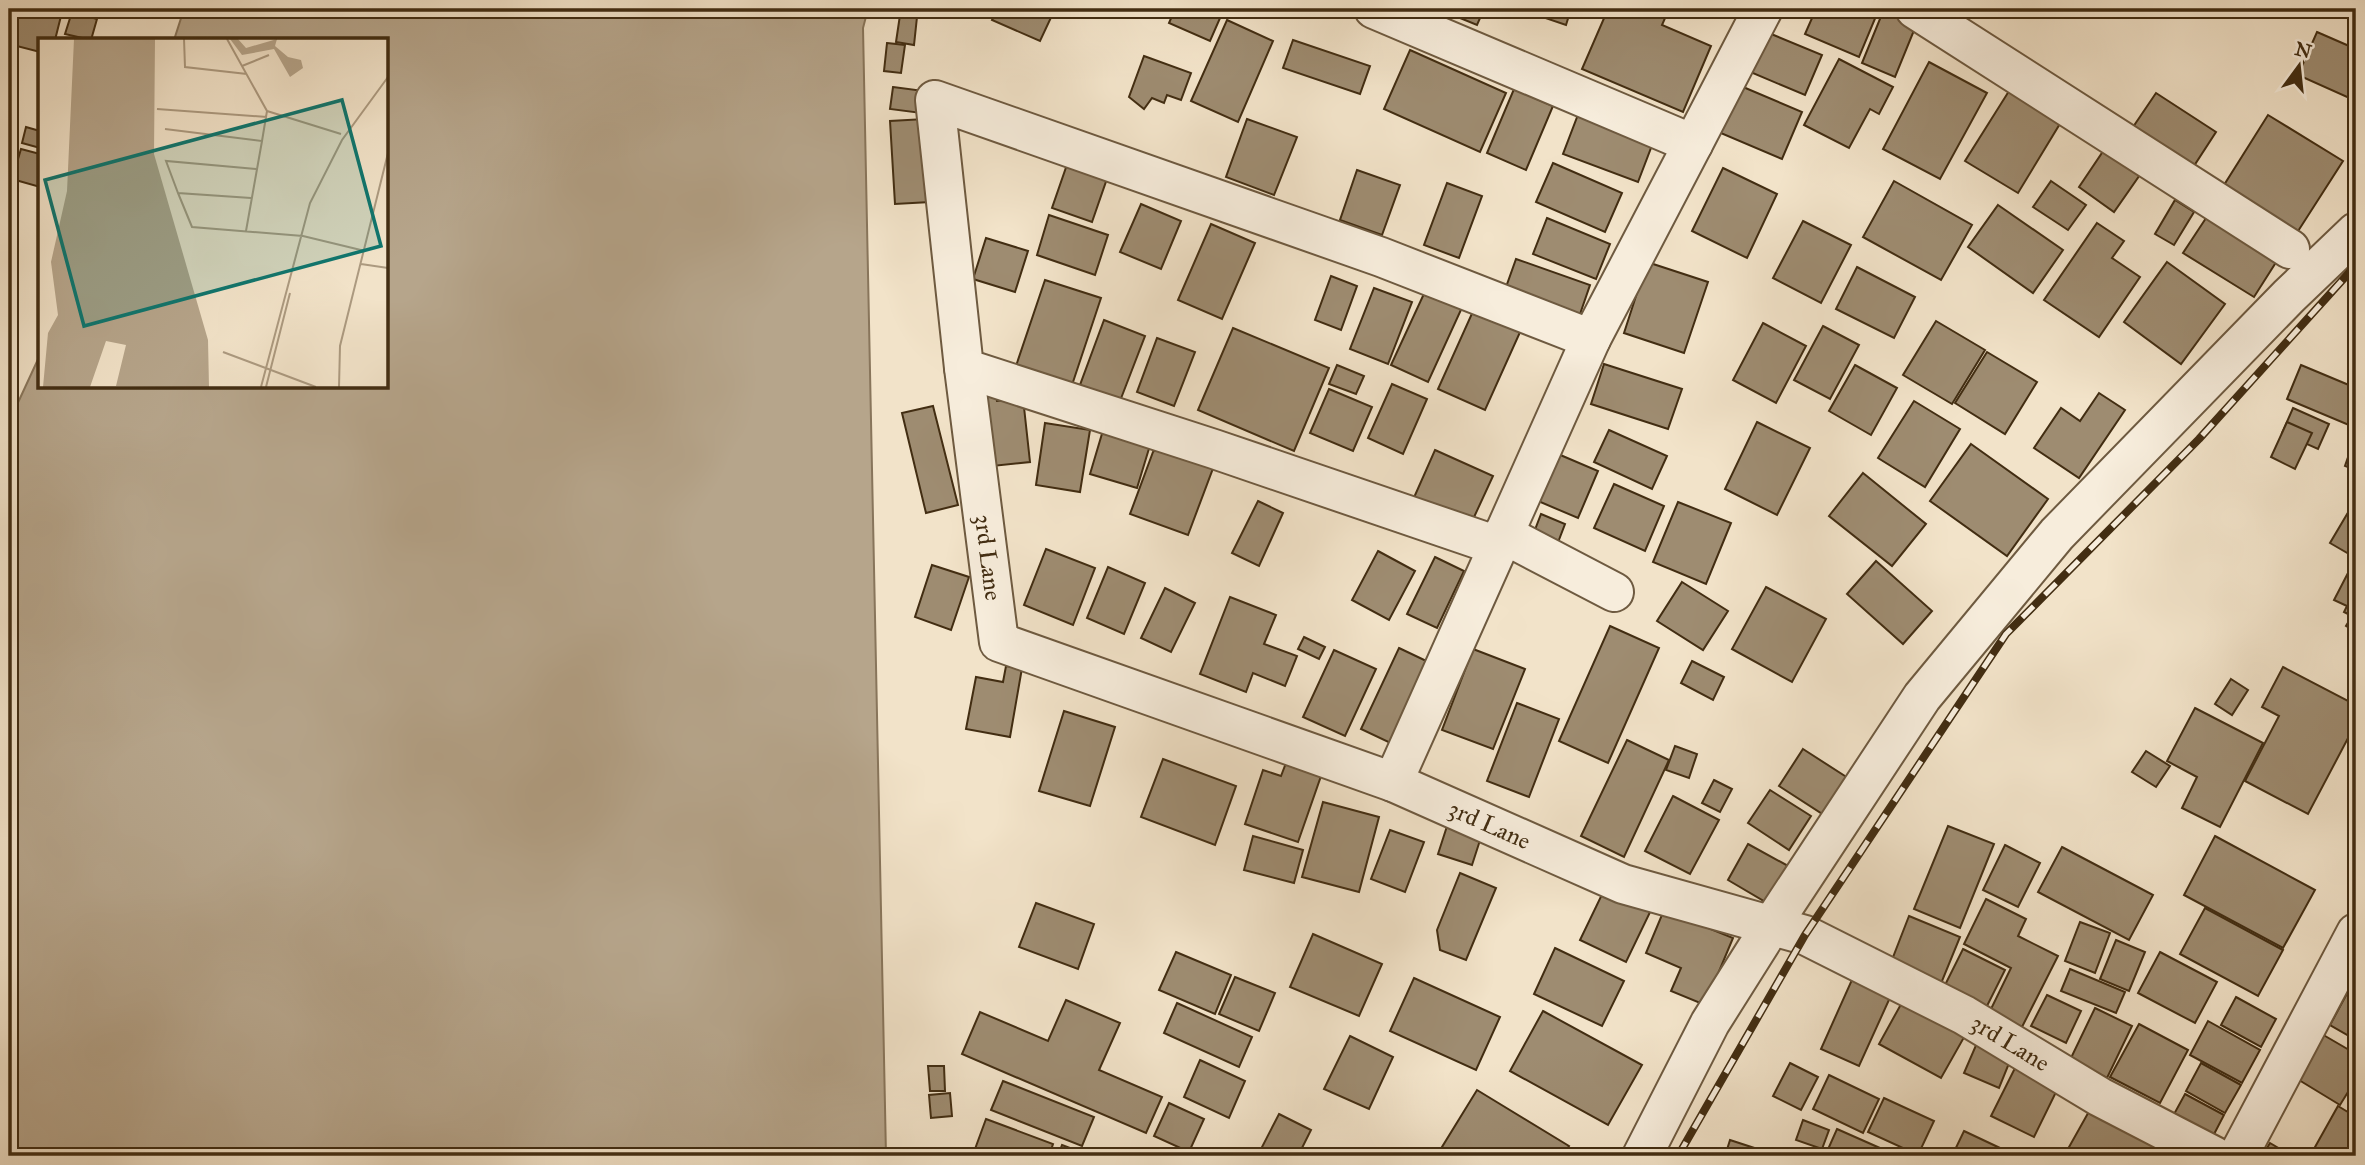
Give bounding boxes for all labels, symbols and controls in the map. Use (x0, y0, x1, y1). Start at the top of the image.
north arrow (2264, 32, 2334, 102)
text: N (2293, 37, 2314, 63)
inset map (38, 38, 388, 388)
street label: 3rd Lane (968, 513, 1009, 602)
street label: 3rd Lane (1444, 794, 1535, 856)
street label: 3rd Lane (1965, 1008, 2055, 1078)

